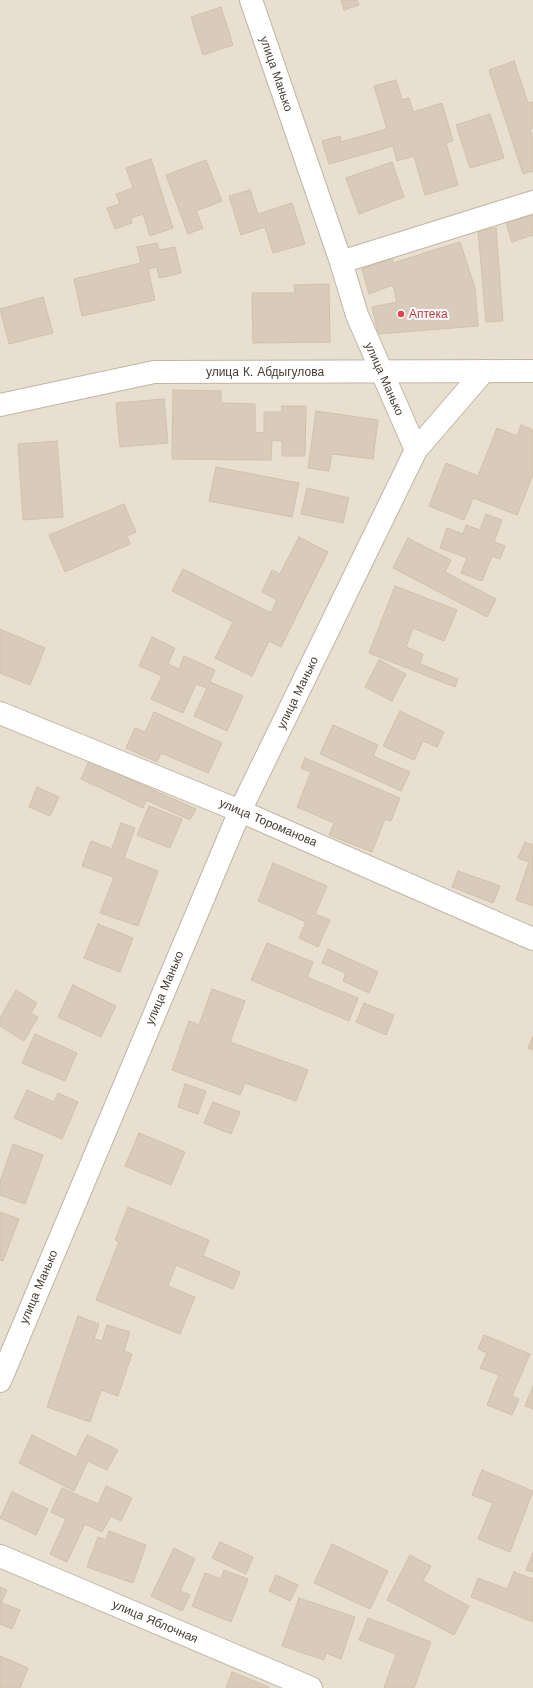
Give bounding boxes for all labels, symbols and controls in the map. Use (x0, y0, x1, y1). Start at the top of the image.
street label: улица Манько (256, 34, 296, 114)
place label: Аптека (409, 307, 448, 321)
marker: Аптека (396, 309, 406, 319)
street label: улица Манько (361, 340, 407, 418)
street label: улица К. Абдыгулова (206, 365, 324, 379)
street label: улица Манько (274, 654, 322, 732)
street label: улица Тороманова (217, 796, 319, 850)
street label: улица Манько (143, 949, 187, 1027)
street label: улица Манько (17, 1248, 61, 1326)
street label: улица Яблочная (110, 1597, 200, 1647)

